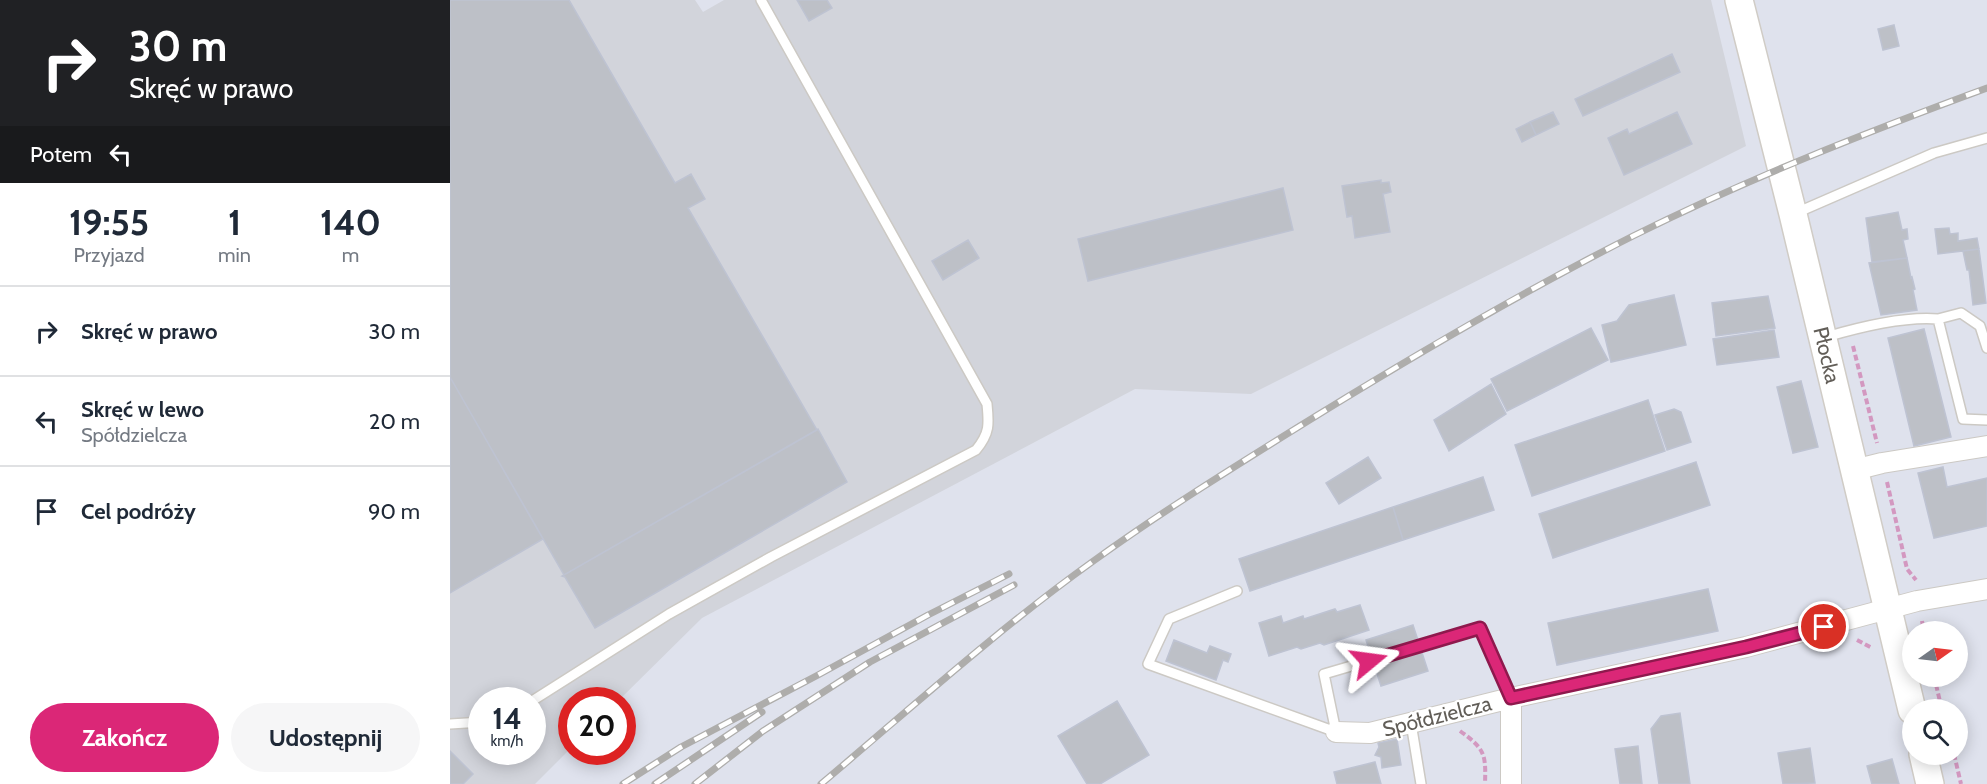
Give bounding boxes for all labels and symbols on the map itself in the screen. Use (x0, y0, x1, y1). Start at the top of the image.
street label: Płocka (1808, 324, 1846, 386)
pin (1798, 601, 1849, 652)
north arrow (1902, 621, 1968, 687)
position arrow (1337, 629, 1401, 693)
speed limit sign: 20 (558, 687, 636, 765)
street label: Spółdzielcza (1380, 690, 1494, 742)

